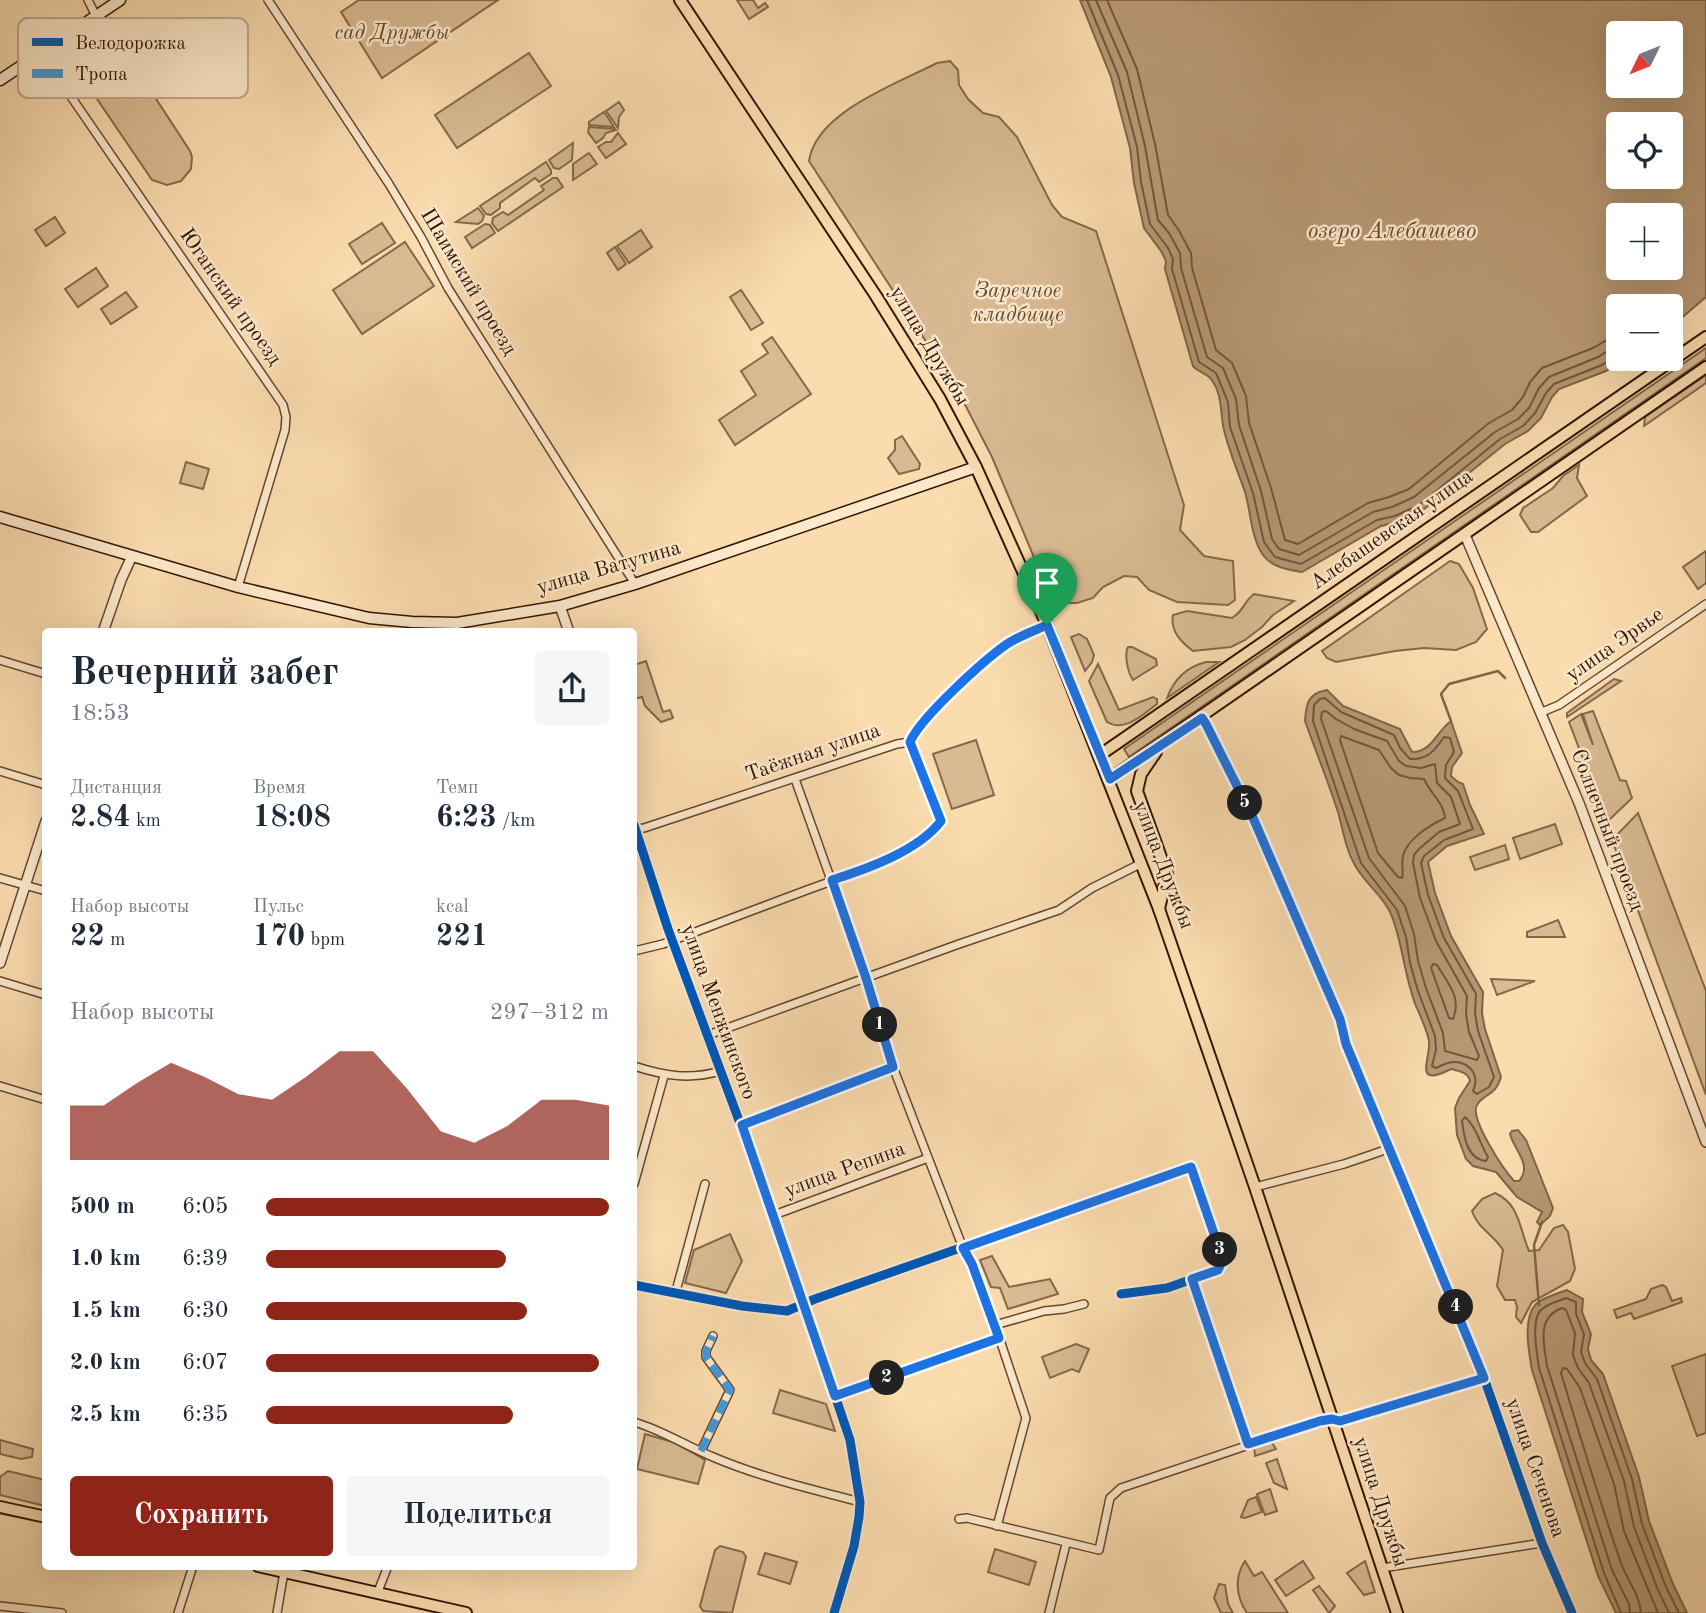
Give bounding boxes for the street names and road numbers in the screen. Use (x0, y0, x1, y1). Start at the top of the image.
street label: Шаимский проезд (416, 205, 520, 360)
street label: Юганский проезд (175, 225, 285, 370)
street label: улица Дружбы (885, 283, 973, 410)
street label: Алебашевская улица (1307, 466, 1477, 594)
street label: улица Ватутина (535, 537, 683, 599)
street label: улица Эрвье (1563, 604, 1667, 686)
street label: Таёжная улица (743, 720, 883, 786)
street label: Солнечный проезд (1567, 746, 1648, 914)
street label: улица Дружбы (1129, 798, 1197, 932)
street label: улица Менжинского (677, 922, 759, 1102)
street label: улица Репина (782, 1138, 908, 1202)
street label: улица Сеченова (1501, 1396, 1569, 1540)
street label: улица Дружбы (1349, 1434, 1411, 1570)

